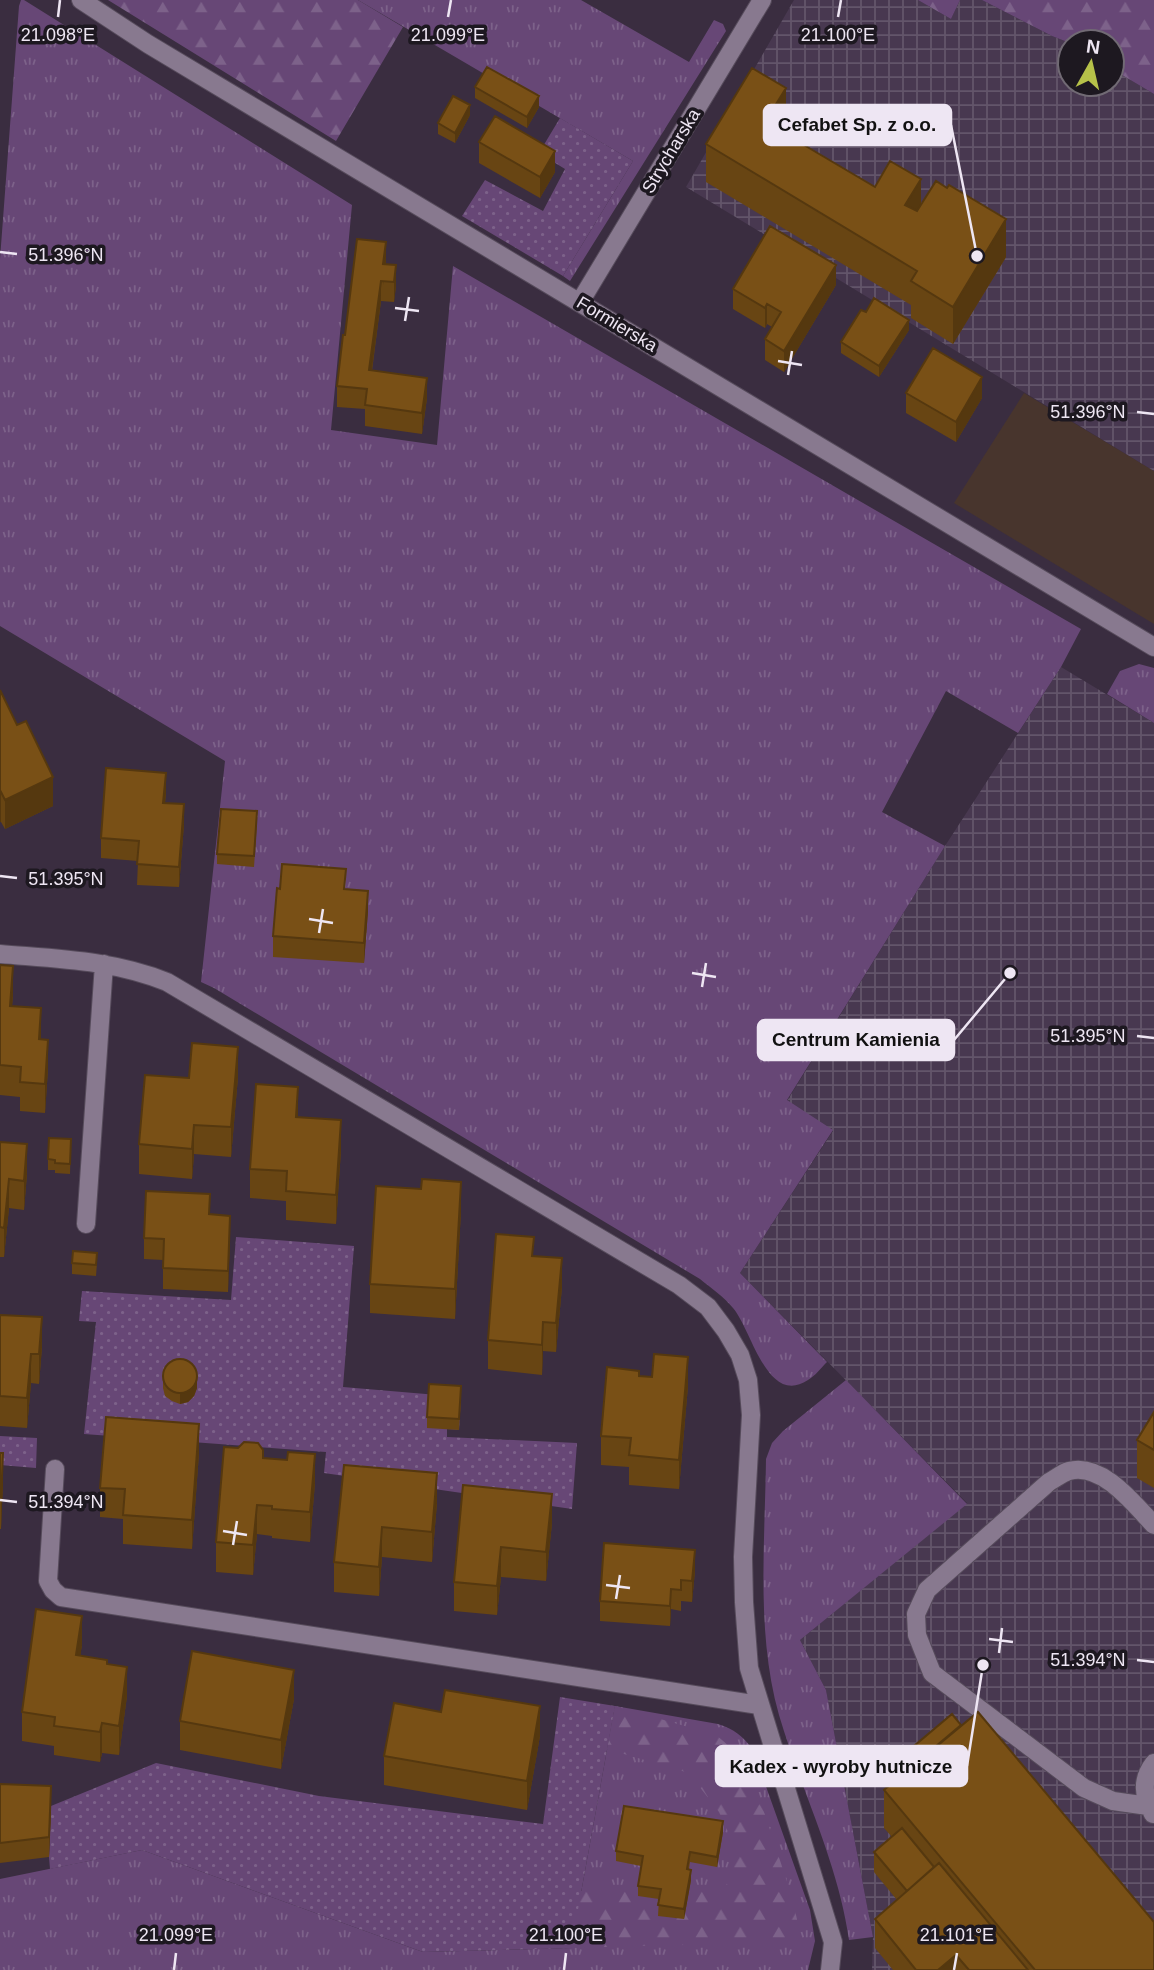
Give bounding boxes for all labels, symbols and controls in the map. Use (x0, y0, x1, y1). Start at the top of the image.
text: 21.098°E (21, 25, 95, 45)
text: 21.099°E (411, 25, 485, 45)
text: 21.100°E (801, 25, 875, 45)
north arrow (1056, 28, 1126, 98)
text: N (1085, 35, 1102, 58)
street label: Strycharska (638, 104, 705, 197)
callout: Cefabet Sp. z o.o. (764, 105, 951, 145)
text: Cefabet Sp. z o.o. (778, 114, 936, 135)
text: 51.396°N (28, 245, 104, 265)
street label: Formierska (573, 292, 662, 356)
text: 51.396°N (1050, 402, 1126, 422)
text: 51.395°N (28, 869, 104, 889)
callout: Centrum Kamienia (758, 1020, 954, 1060)
text: 51.395°N (1050, 1026, 1126, 1046)
text: Centrum Kamienia (772, 1029, 940, 1050)
text: 51.394°N (28, 1492, 104, 1512)
text: 51.394°N (1050, 1650, 1126, 1670)
callout: Kadex - wyroby hutnicze (716, 1746, 967, 1786)
text: Kadex - wyroby hutnicze (730, 1756, 952, 1777)
text: 21.099°E (139, 1925, 213, 1945)
text: 21.100°E (529, 1925, 603, 1945)
text: 21.101°E (920, 1925, 994, 1945)

